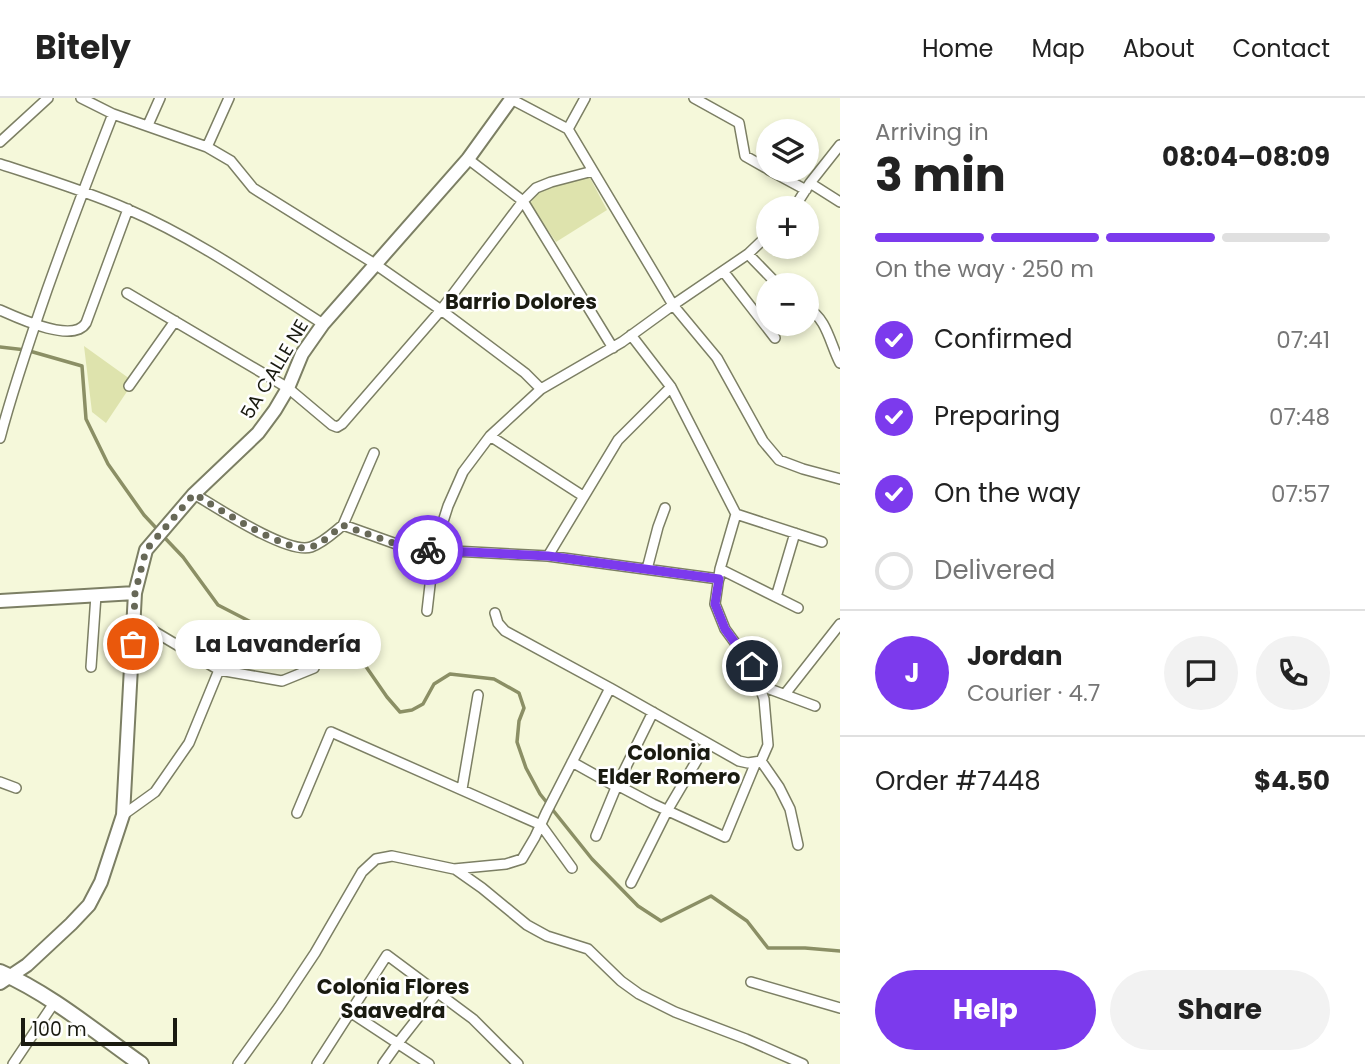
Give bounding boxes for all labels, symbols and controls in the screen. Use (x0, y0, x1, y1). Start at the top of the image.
text: Bitely (35, 24, 131, 71)
text: Home (922, 32, 994, 65)
text: Map (1032, 32, 1085, 65)
text: About (1123, 32, 1194, 65)
text: Contact (1232, 32, 1330, 65)
text: Arriving in (875, 116, 989, 148)
map controls (756, 119, 819, 336)
button: layers (756, 119, 819, 182)
text: 08:04–08:09 (1162, 139, 1330, 175)
text: 3 min (875, 143, 1006, 207)
button: + (756, 196, 819, 259)
text: On the way · 250 m (875, 253, 1094, 285)
button: − (756, 273, 819, 336)
district label: Barrio Dolores (445, 287, 597, 316)
street label: 5A CALLE NE (234, 314, 315, 424)
icon: check (875, 321, 913, 359)
text: Confirmed (934, 321, 1072, 357)
text: 07:41 (1276, 324, 1330, 356)
icon: check (875, 398, 913, 436)
text: Preparing (934, 398, 1060, 434)
text: 07:48 (1269, 401, 1330, 433)
icon: check (875, 475, 913, 513)
text: On the way (934, 475, 1081, 511)
text: 07:57 (1271, 478, 1330, 510)
courier (393, 515, 463, 585)
icon: bike (409, 531, 447, 569)
text: Delivered (934, 552, 1055, 588)
pin (103, 614, 163, 674)
callout: La Lavandería (175, 620, 382, 668)
icon: bag (114, 625, 152, 663)
text: La Lavandería (195, 628, 361, 660)
pin (722, 636, 782, 696)
button: chat (1164, 636, 1238, 710)
button: phone (1256, 636, 1330, 710)
text: Jordan (967, 638, 1063, 674)
icon: home (733, 647, 771, 685)
text: J (904, 655, 920, 691)
text: Courier · 4.7 (967, 677, 1100, 709)
district label: Colonia Elder Romero (598, 738, 740, 791)
text: Order #7448 (875, 763, 1041, 799)
text: $4.50 (1254, 763, 1330, 799)
button: Help (875, 970, 1096, 1050)
button: Share (1110, 970, 1330, 1050)
district label: Colonia Flores Saavedra (317, 972, 469, 1025)
scale bar (21, 1015, 177, 1047)
text: 100 m (32, 1016, 87, 1043)

